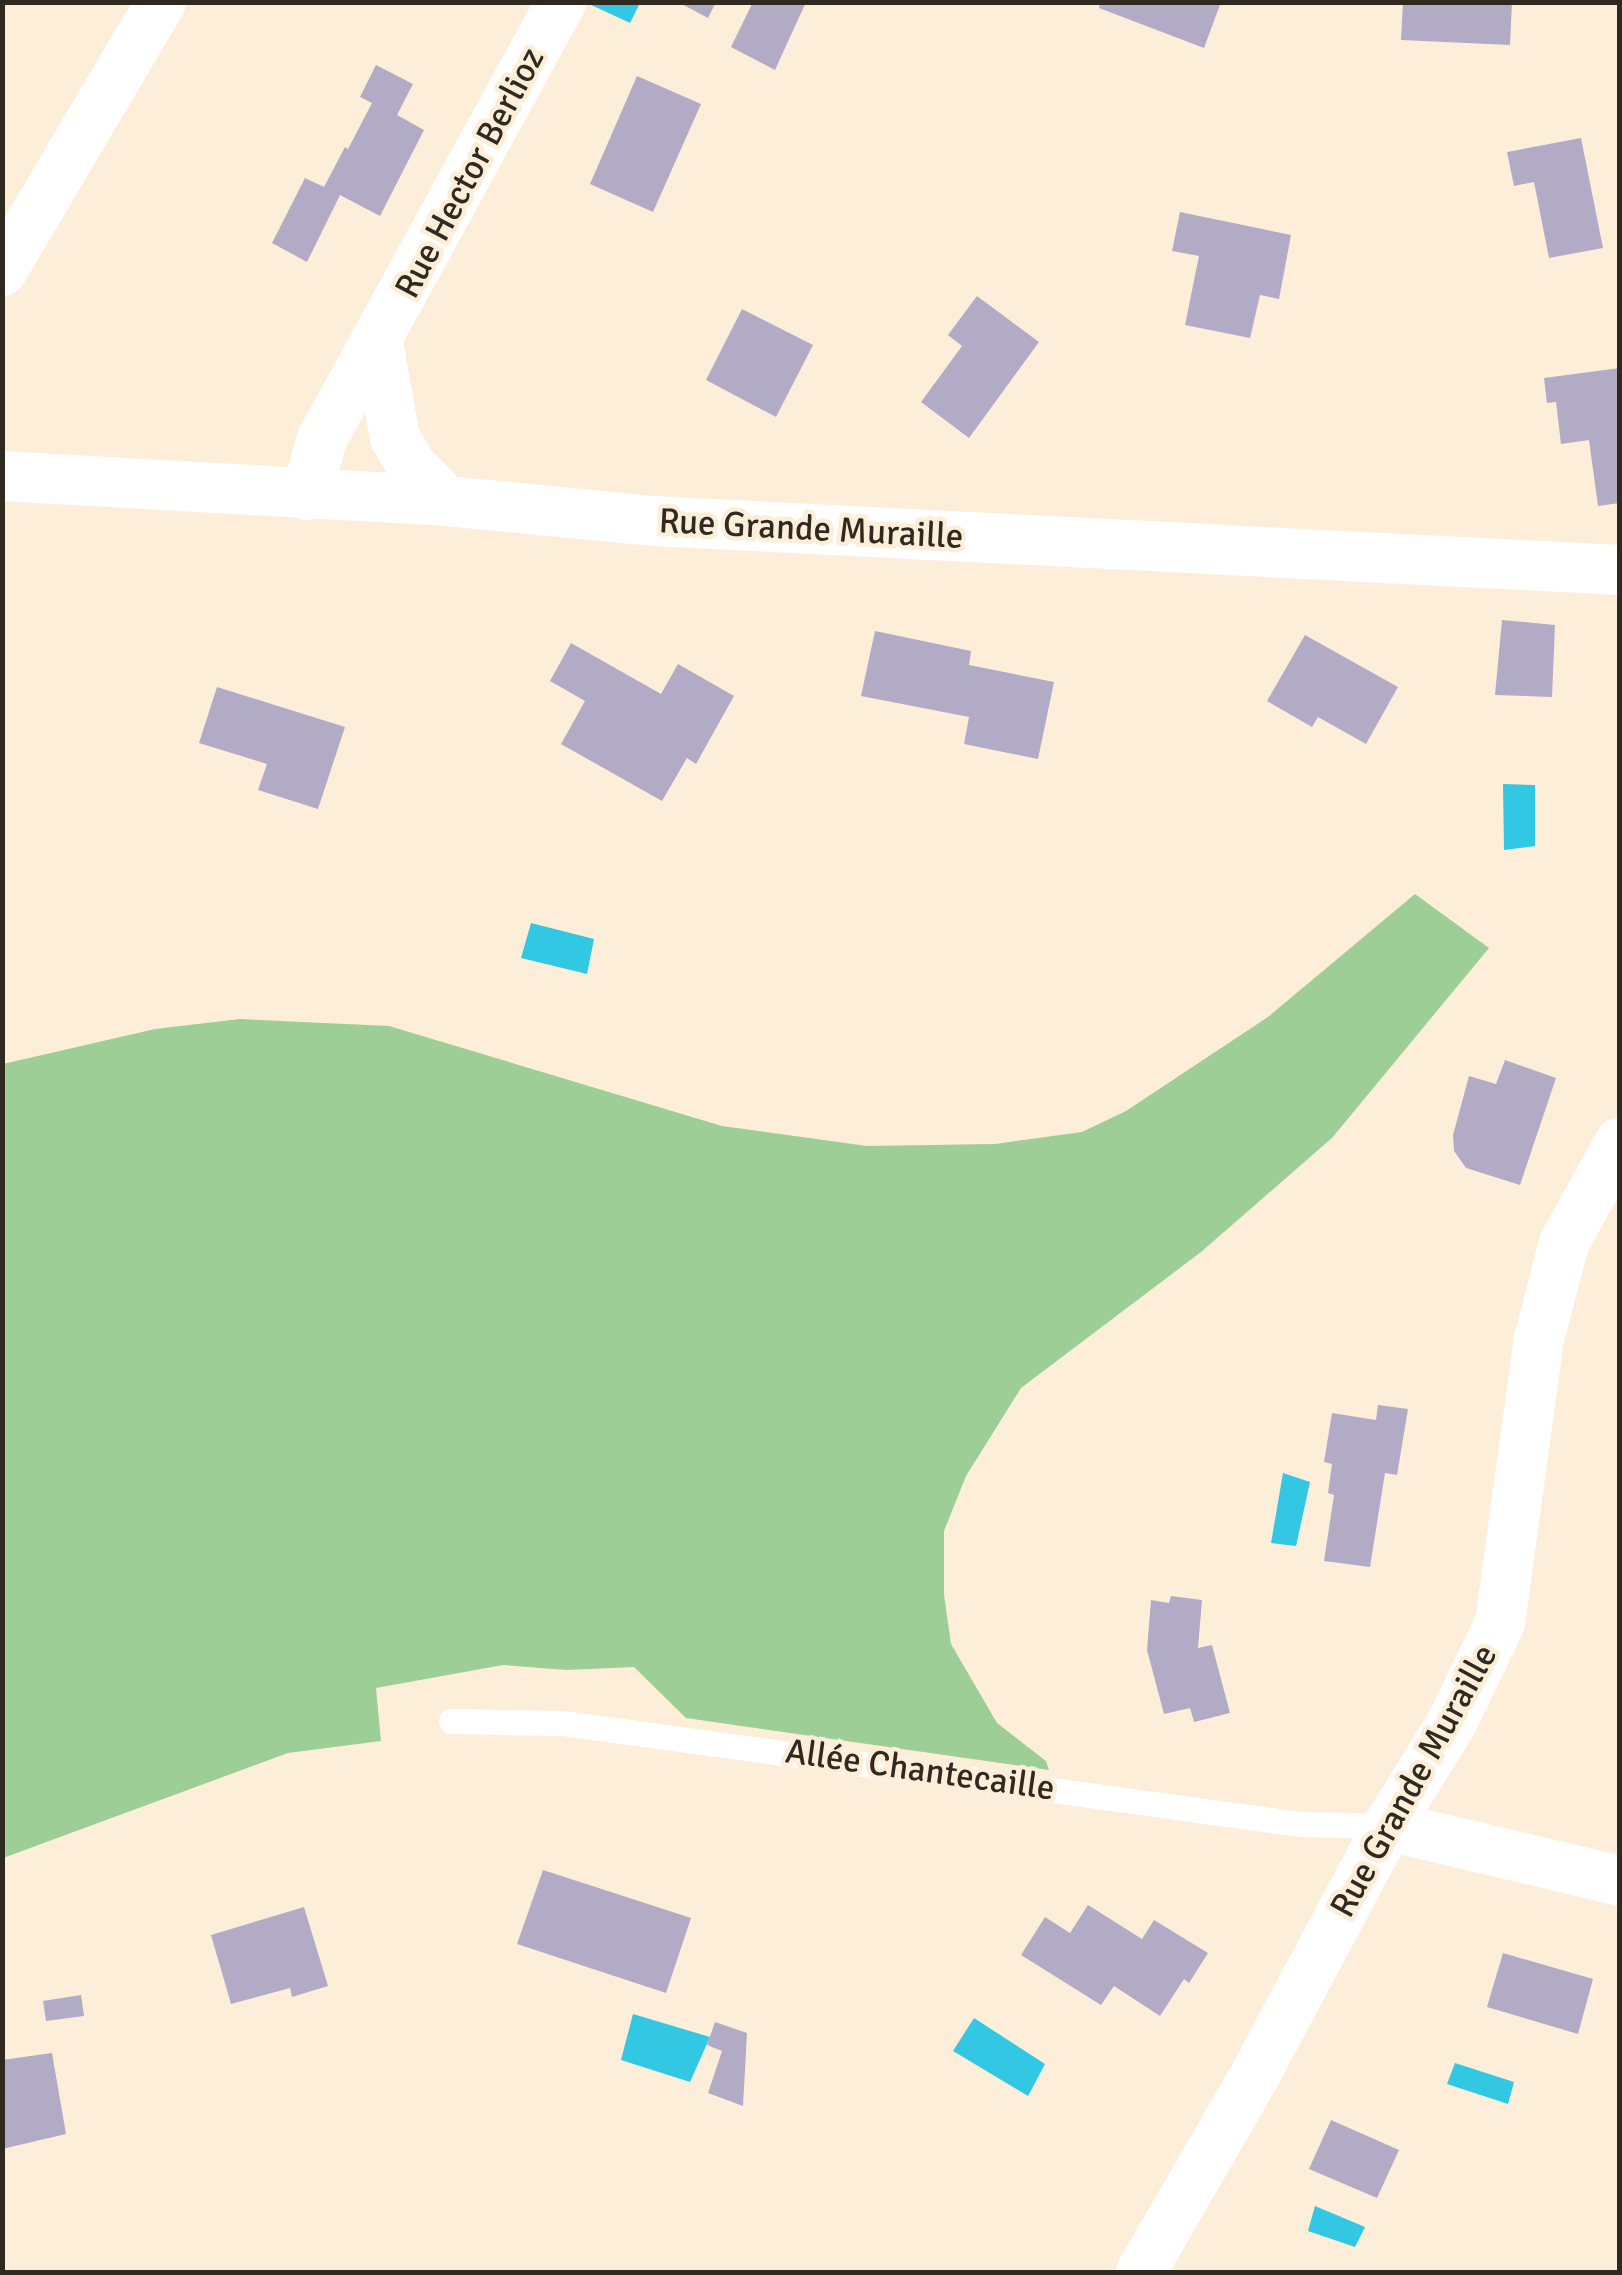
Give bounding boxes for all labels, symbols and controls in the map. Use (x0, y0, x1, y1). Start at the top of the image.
street label: Rue Hector Berlioz (386, 41, 554, 305)
street label: Rue Grande Muraille (658, 500, 964, 558)
street label: Rue Grande Muraille (1322, 1637, 1506, 1925)
street label: Allée Chantecaille (783, 1730, 1057, 1810)

